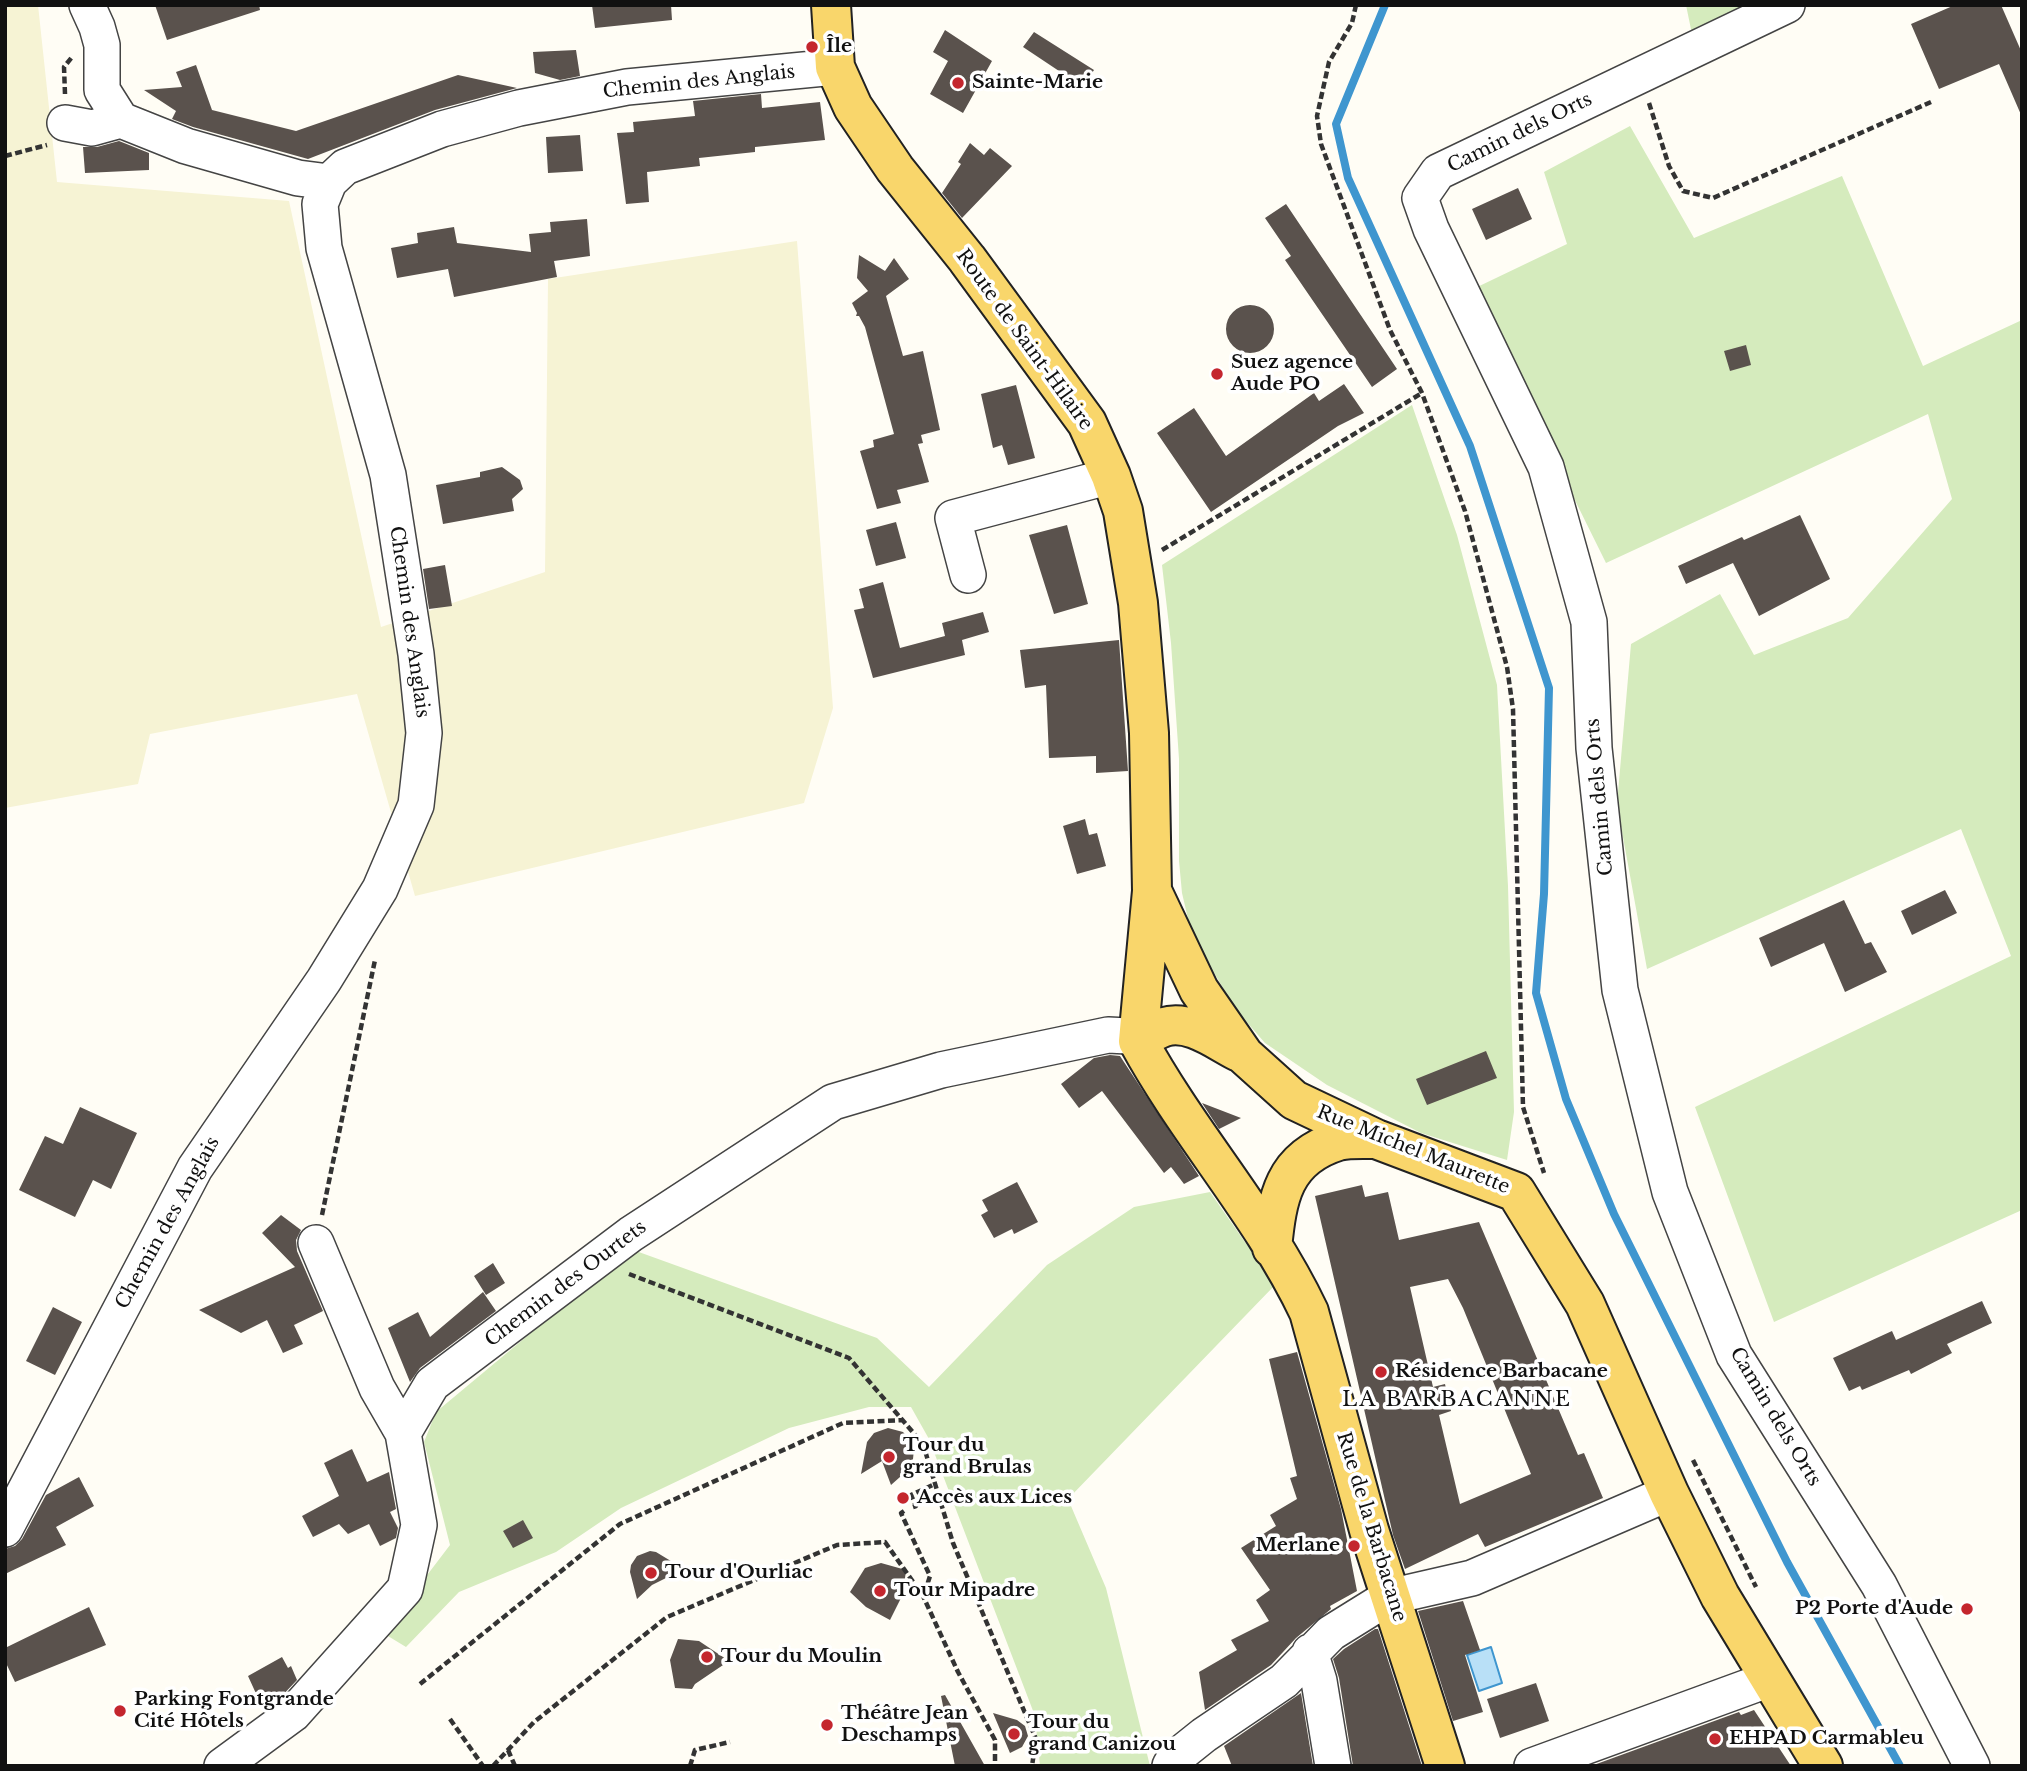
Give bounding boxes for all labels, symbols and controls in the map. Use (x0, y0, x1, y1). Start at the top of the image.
place label: Île (826, 36, 852, 58)
marker: Île (804, 39, 820, 55)
street label: Chemin des Anglais (602, 61, 796, 103)
place label: Sainte-Marie (972, 72, 1103, 94)
marker: Sainte-Marie (950, 75, 966, 91)
street label: Camin dels Orts (1444, 88, 1596, 178)
street label: Route de Saint-Hilaire (951, 245, 1097, 435)
place label: Suez agence Aude PO (1231, 352, 1353, 396)
marker: Suez agence Aude PO (1209, 366, 1225, 382)
street label: Chemin des Anglais (384, 525, 434, 719)
street label: Camin dels Orts (1582, 717, 1618, 877)
street label: Rue Michel Maurette (1313, 1101, 1513, 1199)
street label: Chemin des Anglais (111, 1133, 225, 1313)
street label: Chemin des Ourtets (481, 1216, 651, 1352)
street label: Camin dels Orts (1725, 1343, 1825, 1491)
place label: Résidence Barbacane (1395, 1361, 1608, 1383)
marker: Résidence Barbacane (1373, 1364, 1389, 1380)
district label: LA BARBACANNE (1344, 1387, 1570, 1413)
street label: Rue de la Barbacane (1331, 1429, 1411, 1625)
place label: Tour du grand Brulas (903, 1435, 1032, 1479)
marker: Tour du grand Brulas (881, 1449, 897, 1465)
place label: Accès aux Lices (917, 1487, 1072, 1509)
marker: Accès aux Lices (895, 1490, 911, 1506)
place label: Merlane (1256, 1535, 1340, 1557)
marker: Merlane (1346, 1538, 1362, 1554)
place label: Tour d'Ourliac (665, 1562, 813, 1584)
marker: Tour d'Ourliac (643, 1565, 659, 1581)
place label: Tour Mipadre (894, 1580, 1035, 1602)
marker: Tour Mipadre (872, 1583, 888, 1599)
place label: P2 Porte d'Aude (1795, 1598, 1953, 1620)
marker: P2 Porte d'Aude (1959, 1601, 1975, 1617)
place label: Tour du Moulin (721, 1646, 882, 1668)
marker: Tour du Moulin (699, 1649, 715, 1665)
place label: Parking Fontgrande Cité Hôtels (134, 1689, 334, 1733)
marker: Parking Fontgrande Cité Hôtels (112, 1703, 128, 1719)
place label: Théâtre Jean Deschamps (841, 1703, 968, 1747)
place label: Tour du grand Canizou (1028, 1712, 1176, 1756)
marker: Théâtre Jean Deschamps (819, 1717, 835, 1733)
marker: Tour du grand Canizou (1006, 1726, 1022, 1742)
place label: EHPAD Carmableu (1729, 1728, 1924, 1750)
marker: EHPAD Carmableu (1707, 1731, 1723, 1747)

